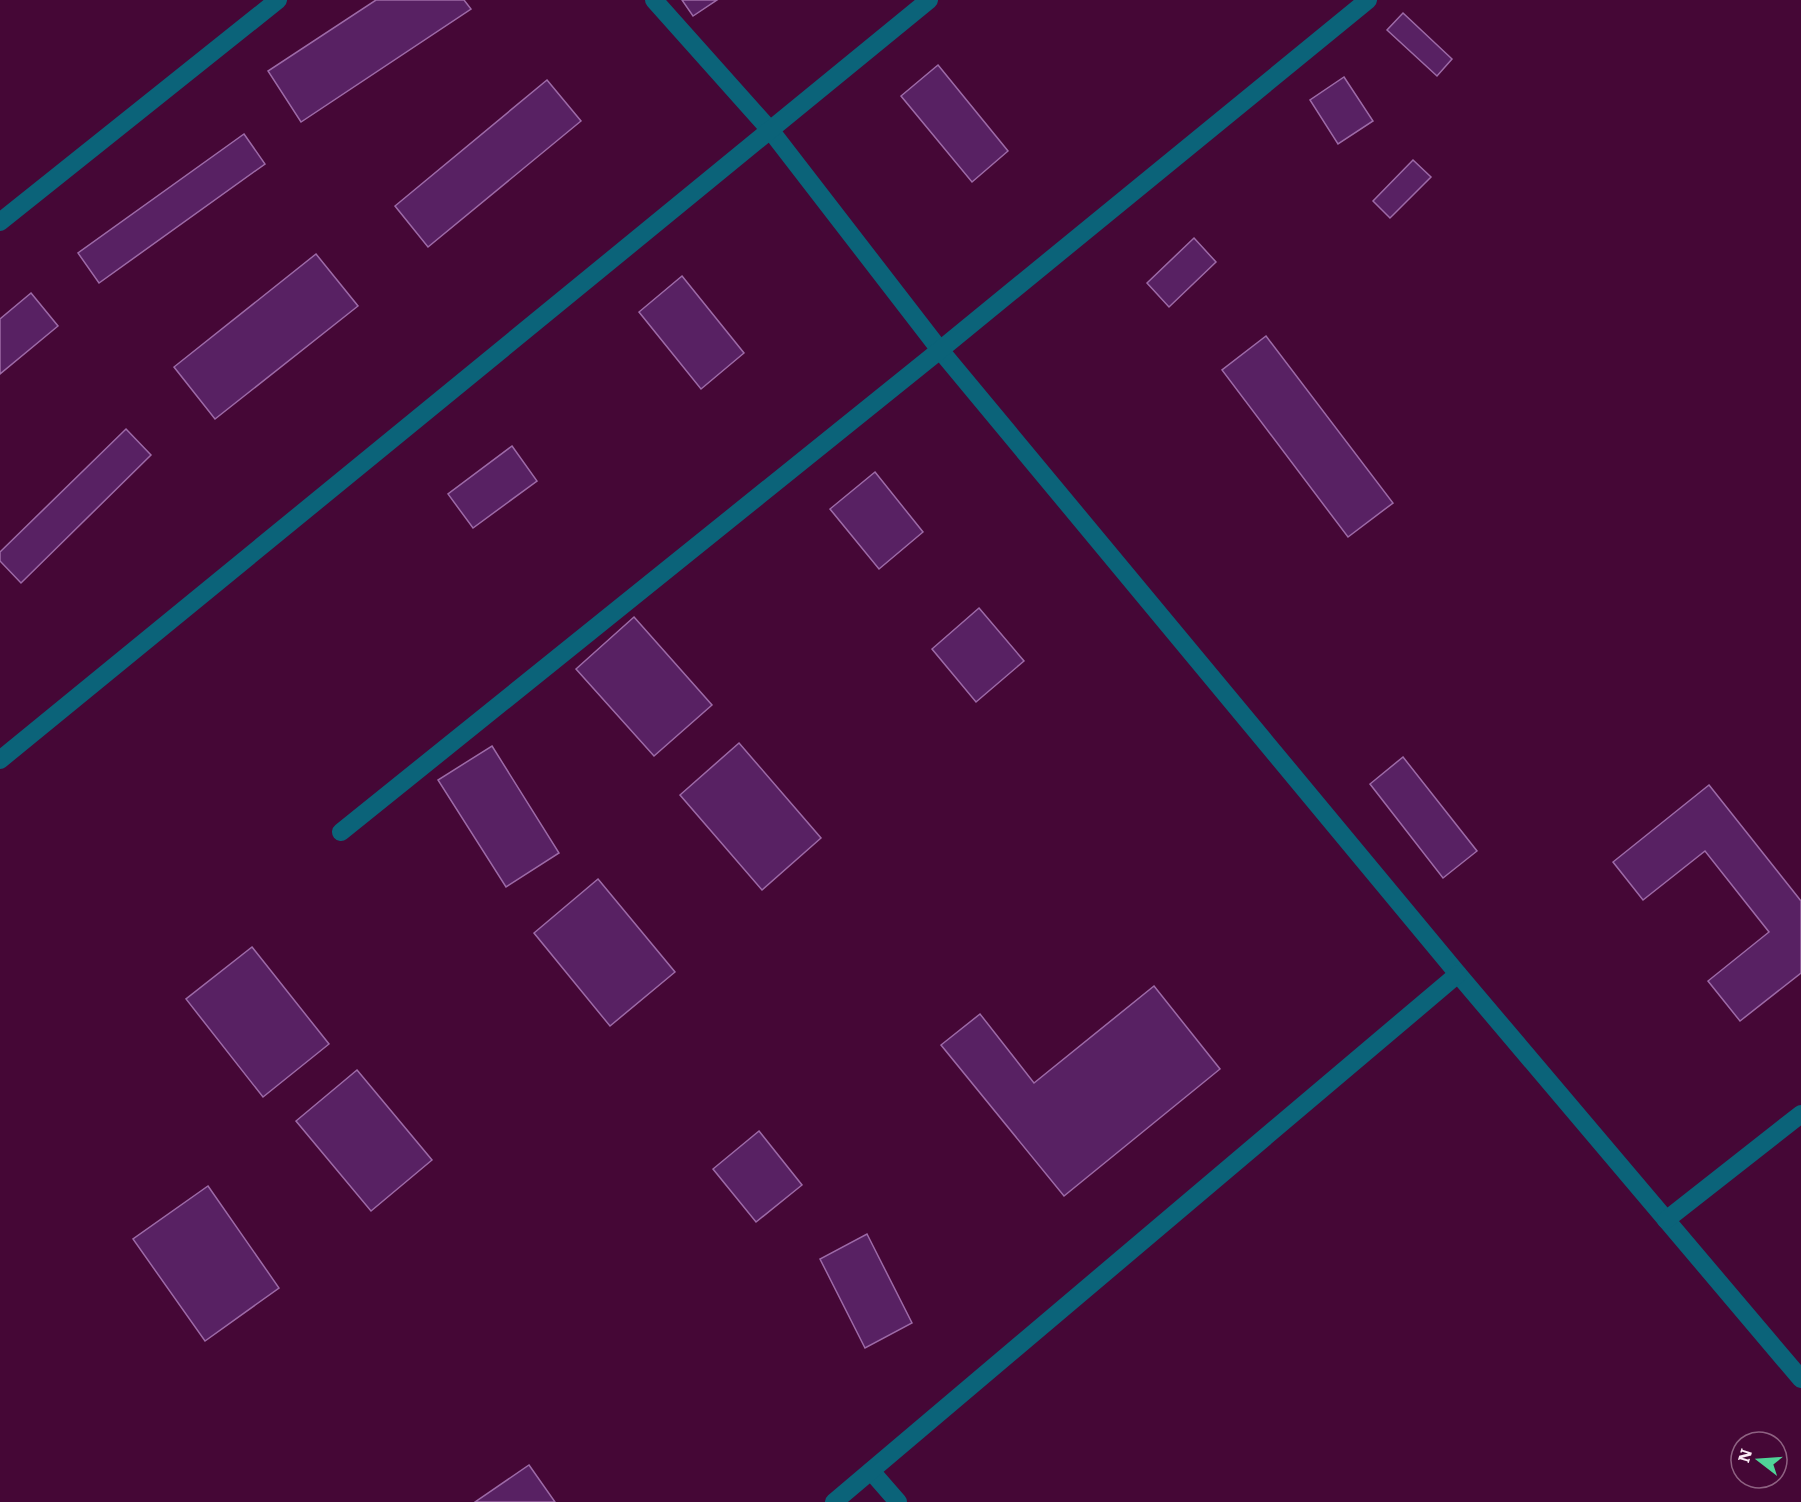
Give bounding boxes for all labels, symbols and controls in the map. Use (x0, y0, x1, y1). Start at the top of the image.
north arrow (1729, 1430, 1789, 1490)
text: N (1730, 1445, 1757, 1465)

